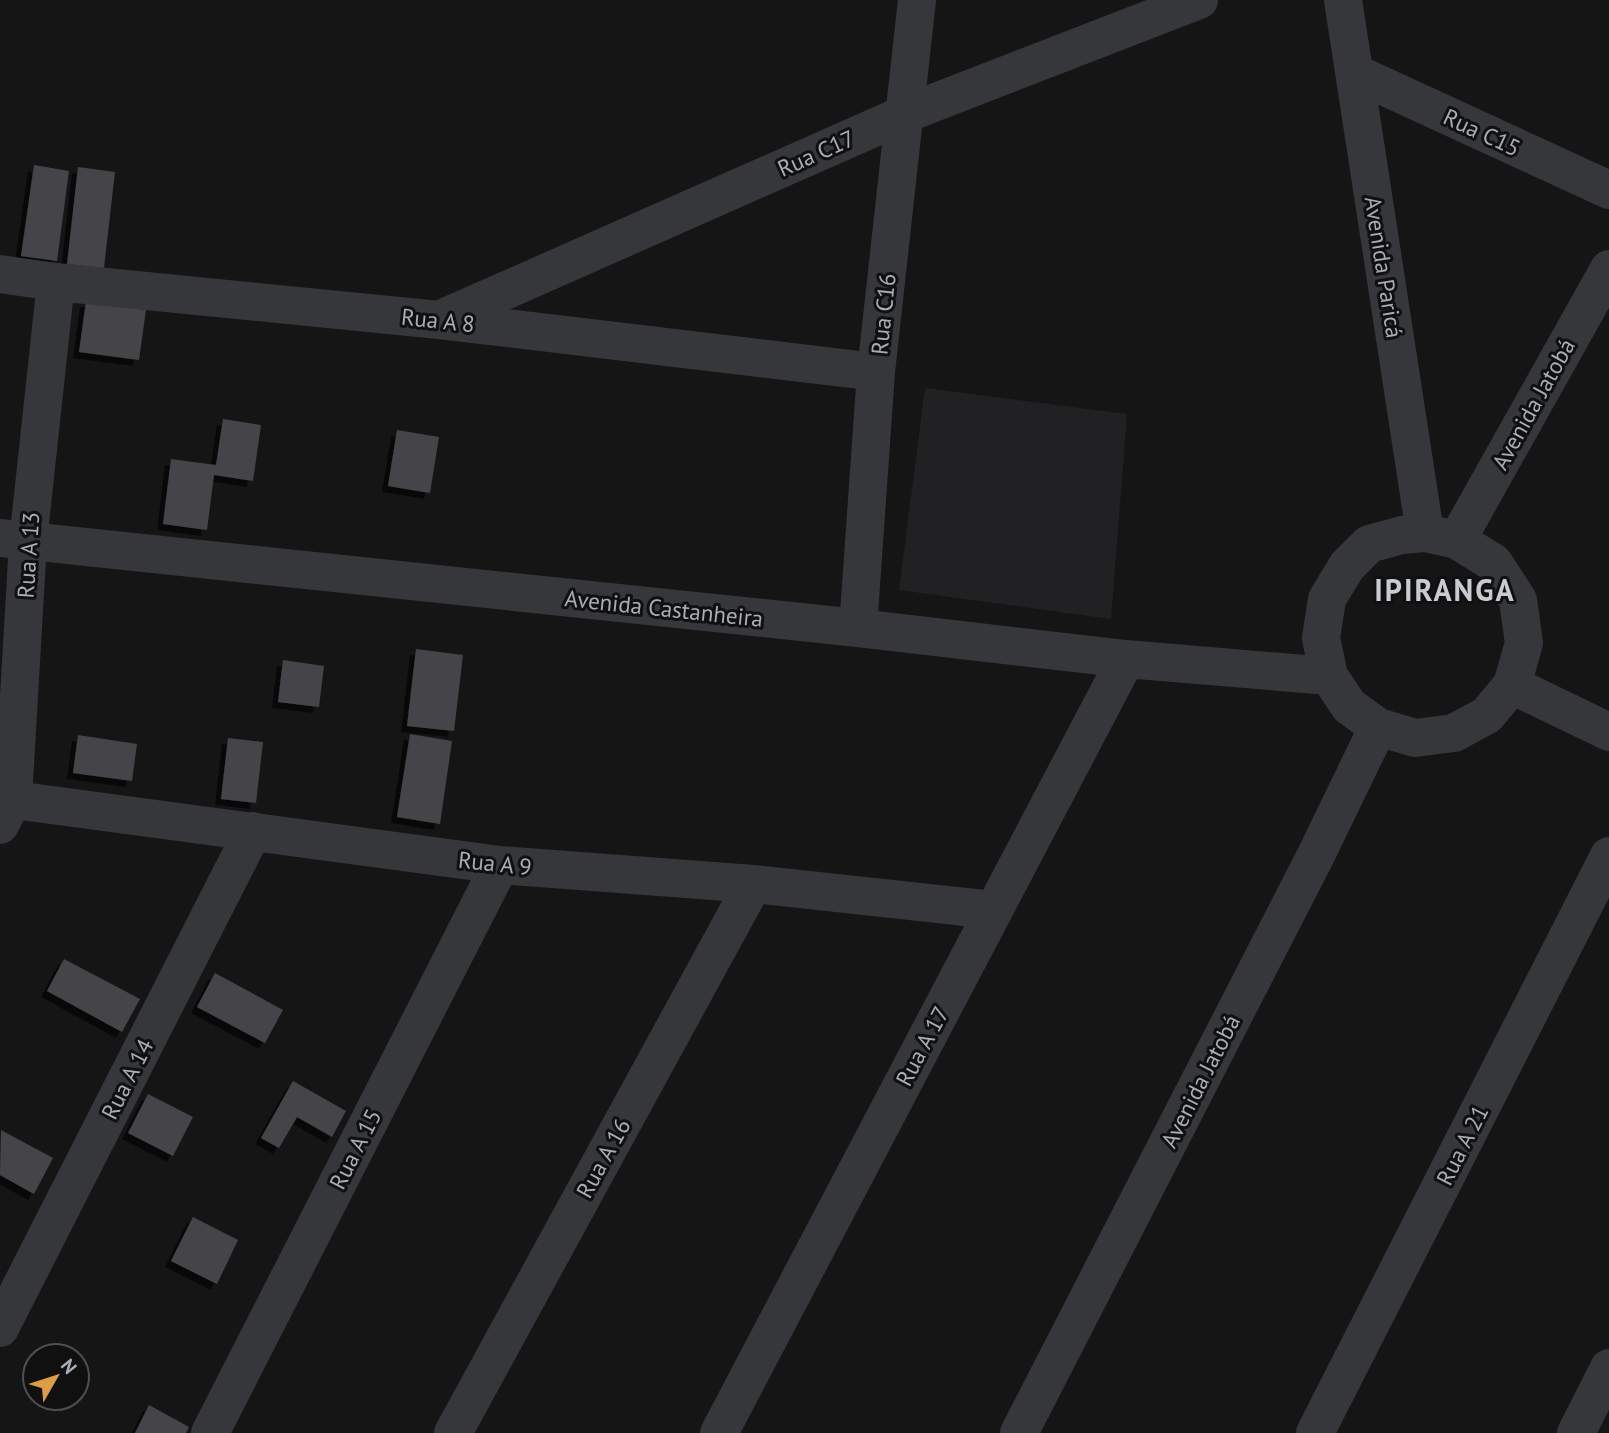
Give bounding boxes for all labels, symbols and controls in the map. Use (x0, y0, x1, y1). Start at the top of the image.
street label: Rua C15 (1439, 102, 1525, 162)
street label: Rua C17 (773, 123, 859, 183)
street label: Avenida Paricá (1358, 194, 1410, 340)
street label: Rua C16 (864, 272, 902, 356)
street label: Rua A 8 (400, 302, 476, 338)
street label: Avenida Jatobá (1485, 333, 1581, 475)
street label: Rua A 13 (11, 511, 45, 599)
district label: IPIRANGA (1374, 570, 1516, 609)
street label: Avenida Castanheira (563, 583, 765, 633)
street label: Rua A 9 (457, 845, 533, 881)
street label: Rua A 17 (889, 1001, 955, 1091)
street label: Avenida Jatobá (1154, 1010, 1246, 1152)
street label: Rua A 14 (94, 1034, 160, 1124)
street label: Rua A 21 (1429, 1100, 1495, 1190)
street label: Rua A 15 (322, 1104, 388, 1194)
street label: Rua A 16 (569, 1113, 637, 1203)
north arrow (21, 1342, 91, 1412)
text: N (56, 1354, 82, 1379)

